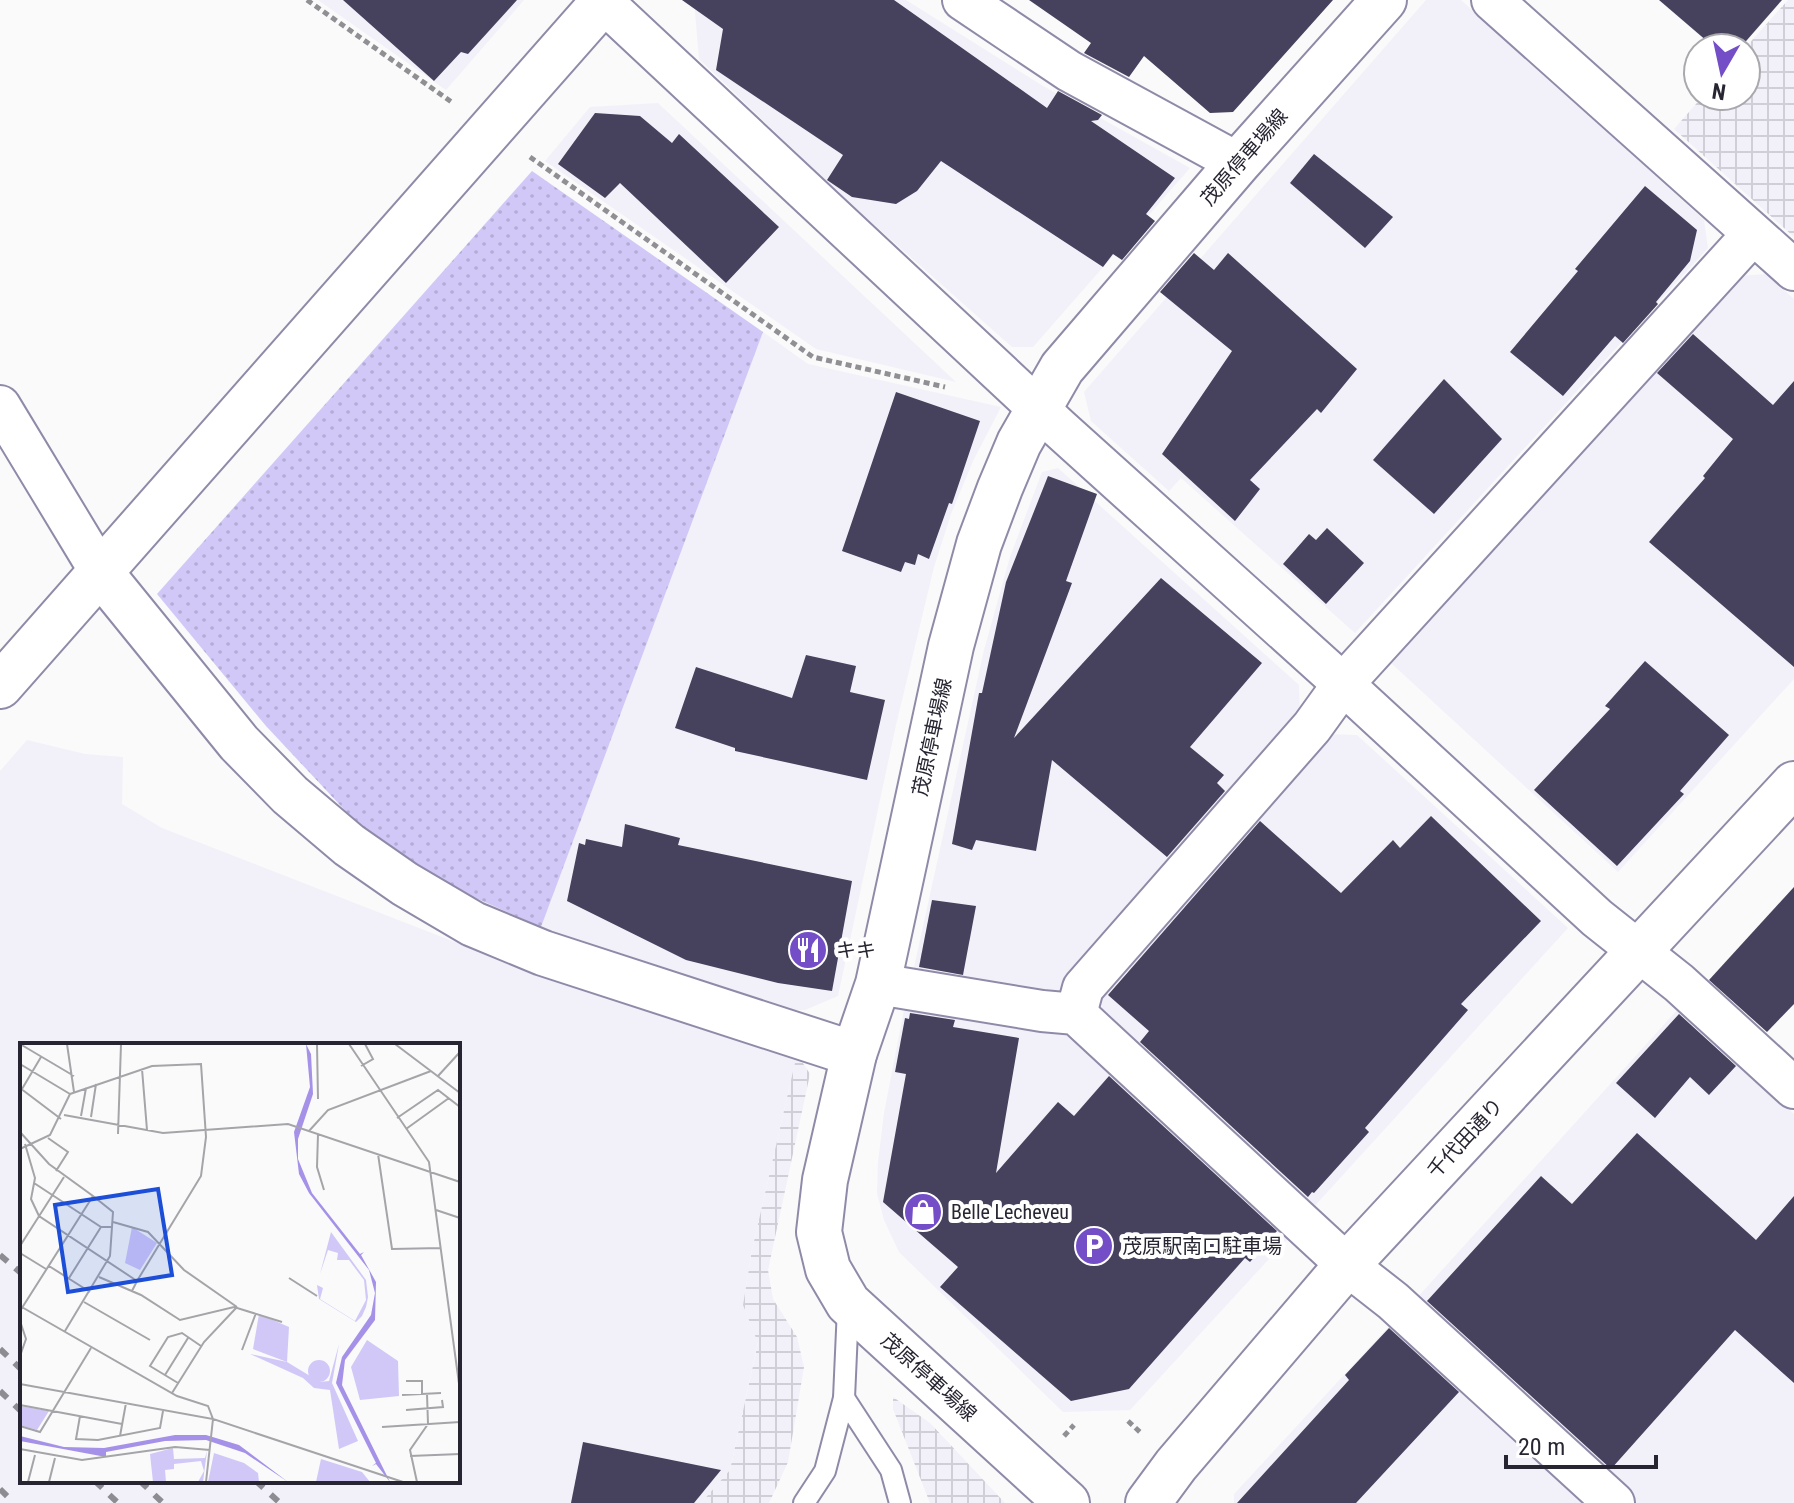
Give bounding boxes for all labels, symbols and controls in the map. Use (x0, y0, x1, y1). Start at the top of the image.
north arrow (1682, 32, 1762, 112)
text: N (1710, 78, 1728, 105)
street label: 茂原停車場線 (1196, 104, 1292, 210)
street label: 茂原停車場線 (908, 676, 956, 798)
restaurant icon: キキ (787, 929, 829, 971)
place label: キキ (836, 938, 876, 962)
inset map (20, 1043, 460, 1483)
street label: 千代田通り (1422, 1093, 1508, 1183)
shop icon: Belle Lecheveu (902, 1191, 944, 1233)
place label: Belle Lecheveu (951, 1200, 1069, 1224)
parking icon: 茂原駅南口駐車場 (1073, 1225, 1115, 1267)
place label: 茂原駅南口駐車場 (1122, 1234, 1282, 1258)
street label: 茂原停車場線 (876, 1328, 982, 1426)
scale bar (1506, 1419, 1656, 1469)
text: 20 m (1518, 1433, 1565, 1461)

